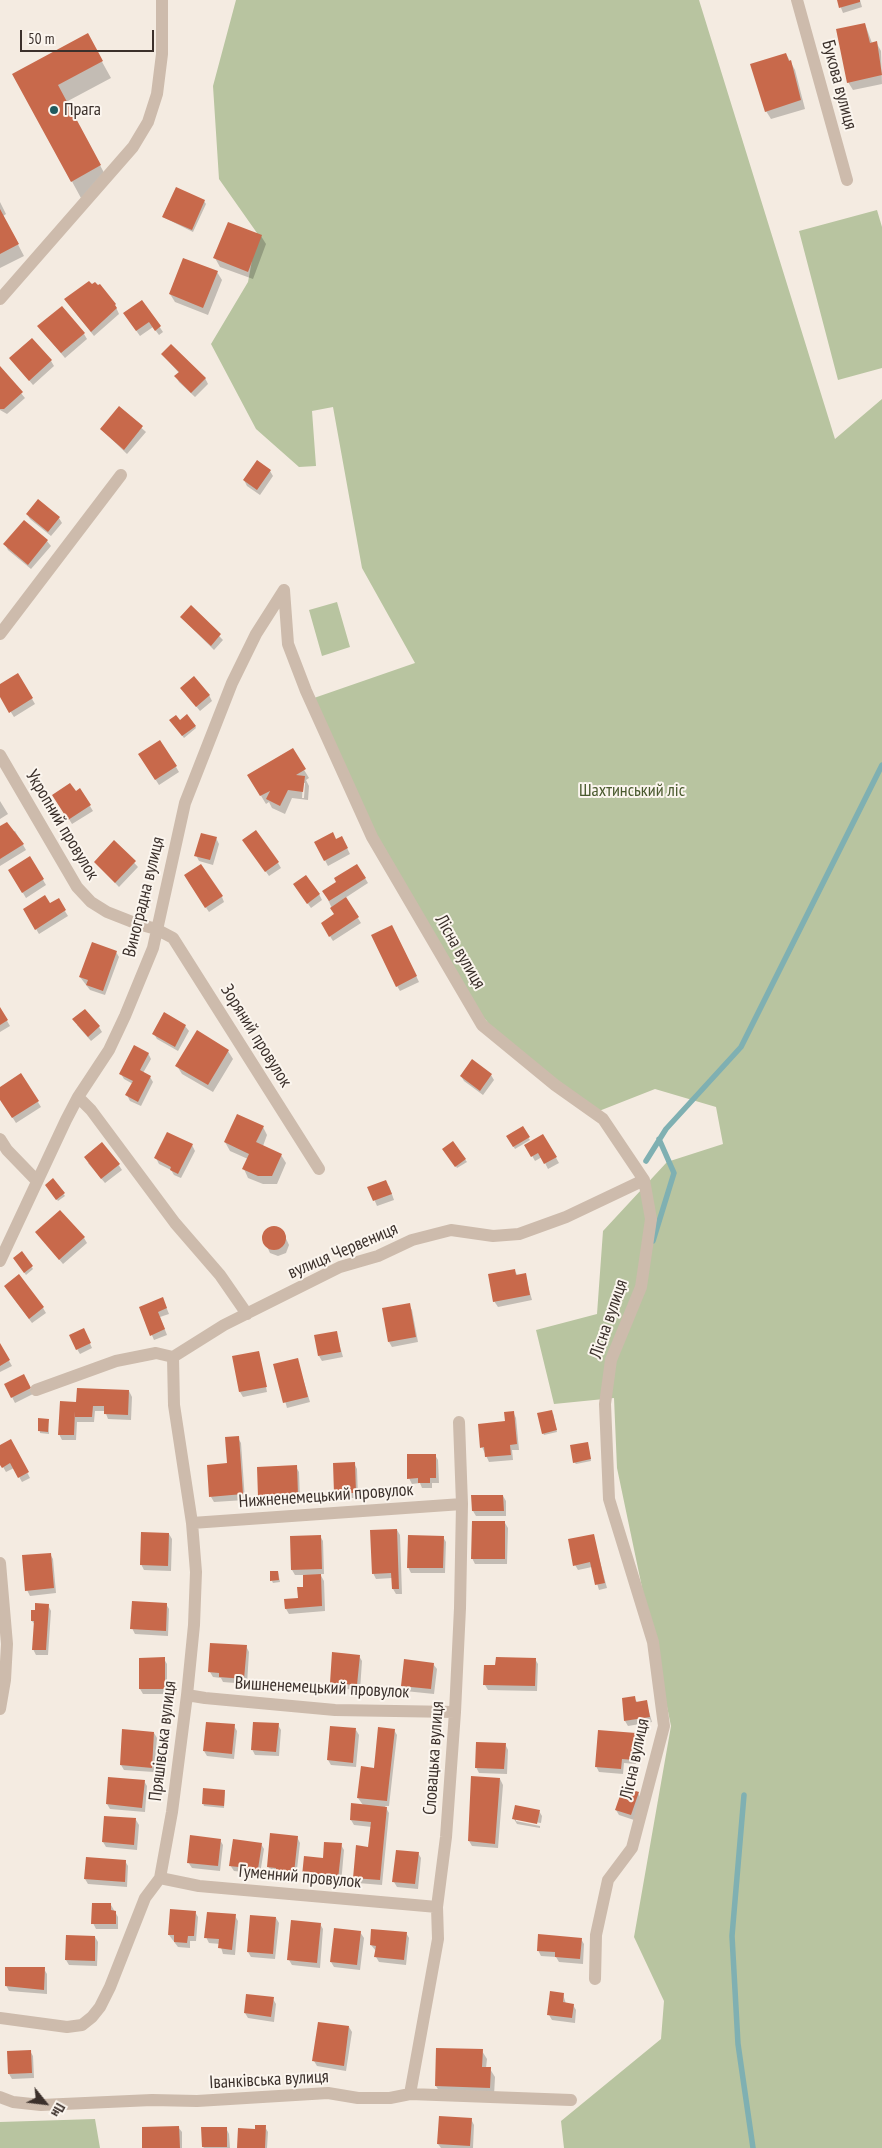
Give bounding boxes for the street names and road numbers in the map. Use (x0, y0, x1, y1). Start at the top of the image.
street label: Букова вулиця (817, 38, 861, 132)
street label: Укропний провулок (21, 766, 103, 884)
street label: Виноградна вулиця (119, 835, 169, 959)
street label: Лісна вулиця (430, 911, 490, 993)
street label: Зоряний провулок (216, 981, 296, 1091)
street label: вулиця Червениця (285, 1218, 401, 1284)
street label: Лісна вулиця (585, 1277, 633, 1361)
street label: Нижненемецький провулок (238, 1479, 414, 1513)
street label: Вишненемецький провулок (234, 1673, 410, 1703)
street label: Пряшівська вулиця (145, 1680, 181, 1802)
street label: Словацька вулиця (419, 1700, 449, 1816)
street label: Лісна вулиця (616, 1717, 654, 1801)
street label: Гуменний провулок (238, 1861, 362, 1893)
street label: Іванківська вулиця (209, 2066, 329, 2094)

